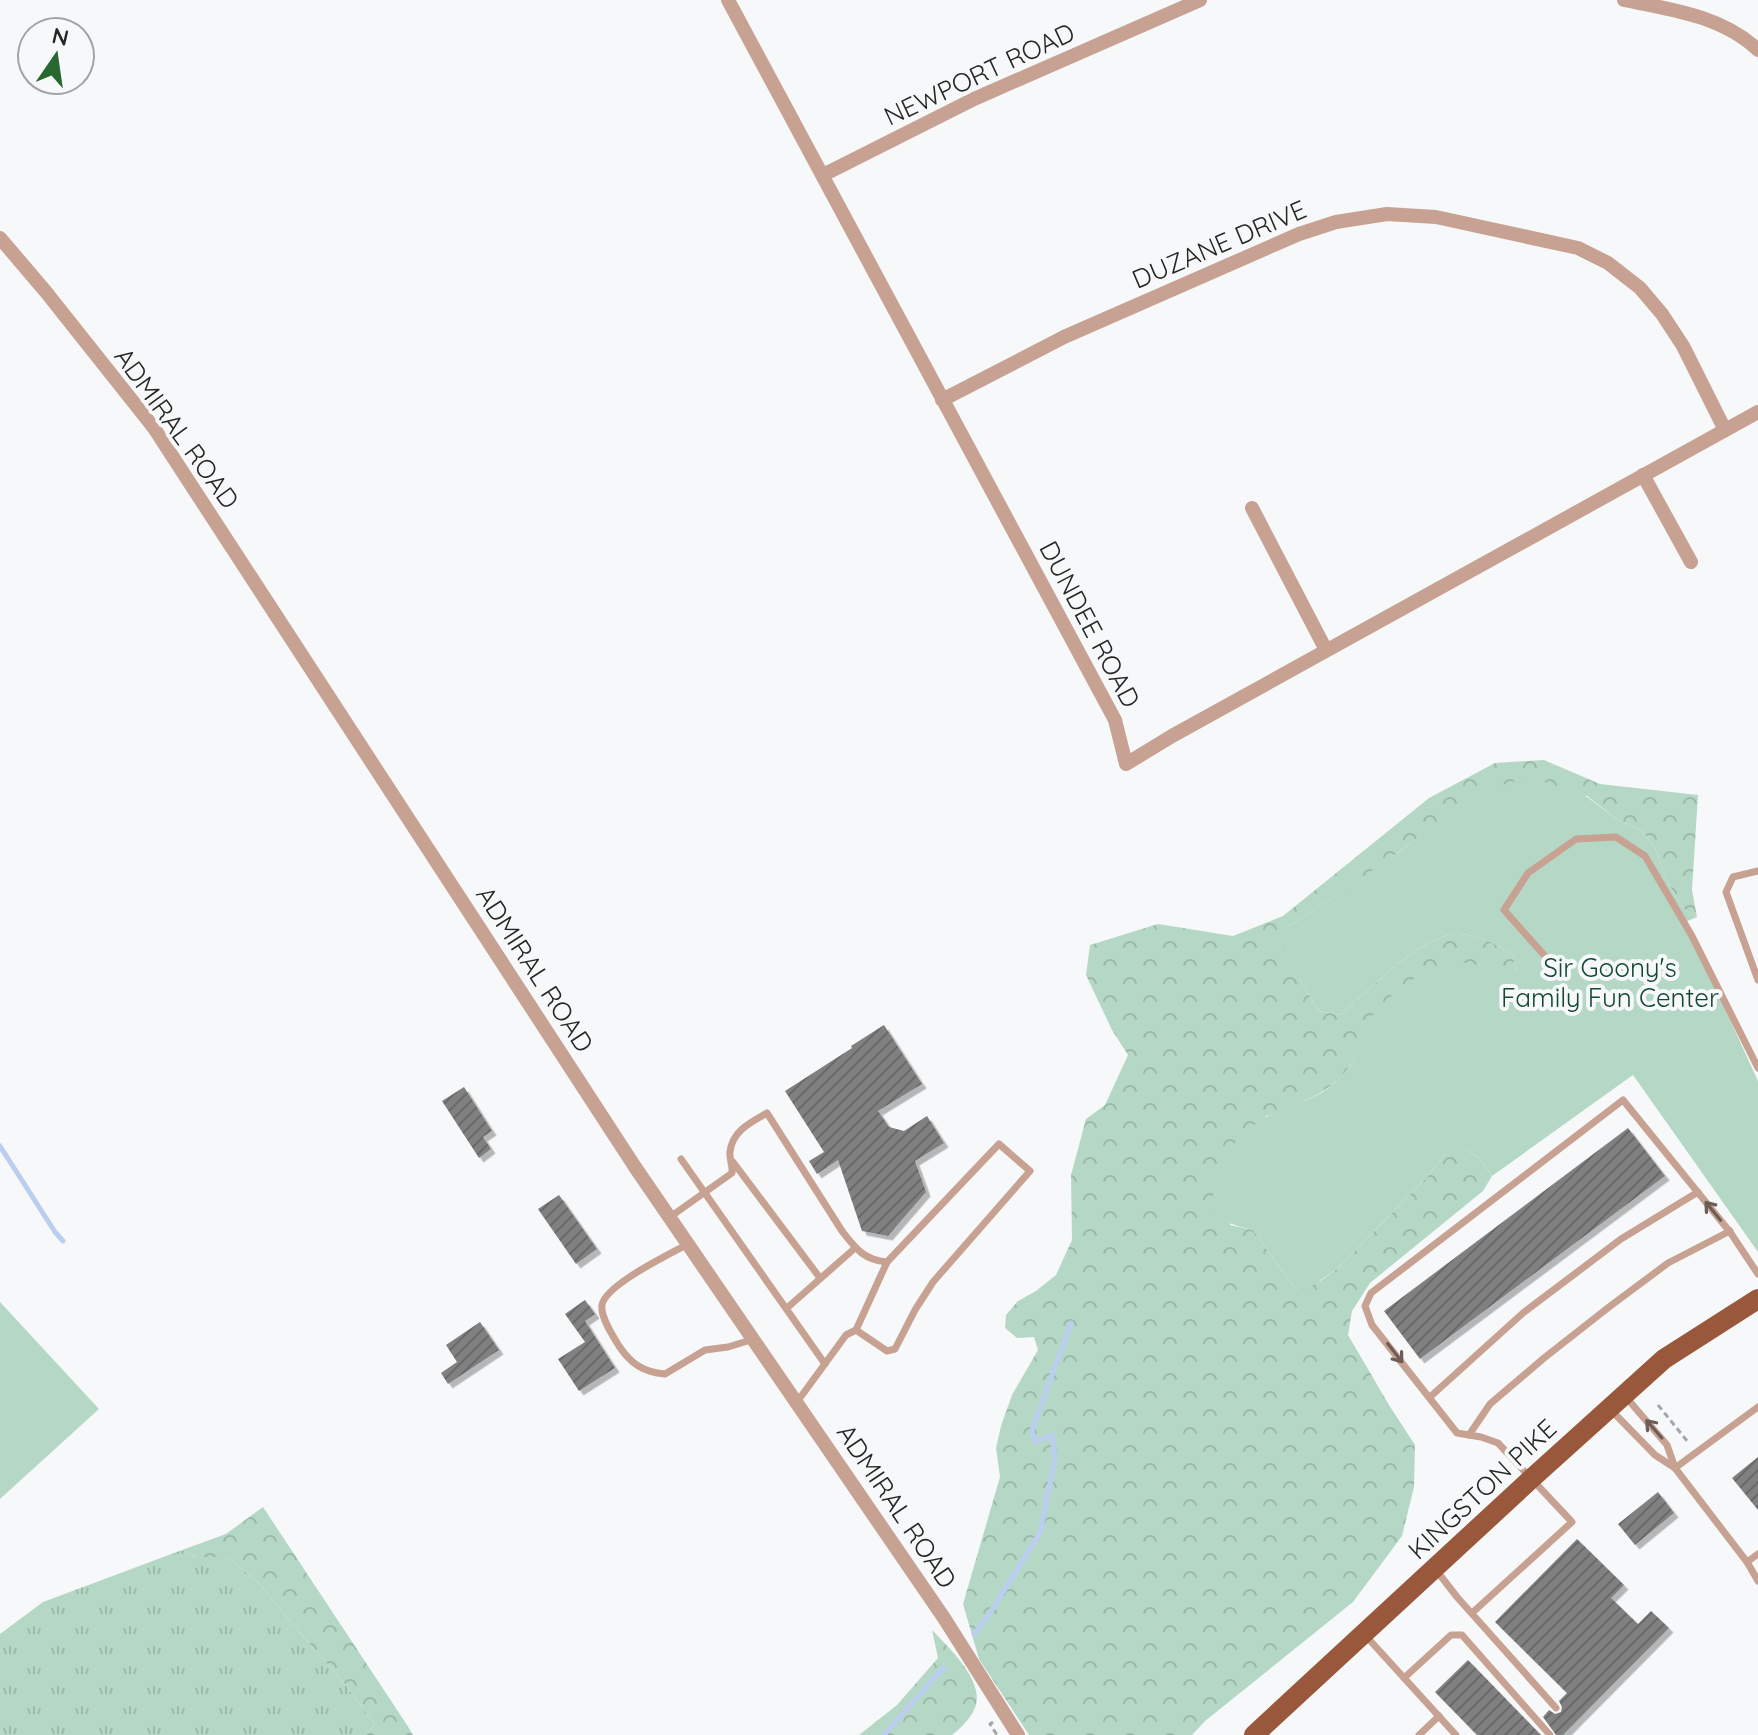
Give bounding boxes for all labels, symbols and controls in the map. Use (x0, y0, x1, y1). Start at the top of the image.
street label: NEWPORT ROAD (878, 15, 1080, 133)
north arrow (16, 16, 96, 96)
text: N (49, 21, 72, 52)
street label: DUZANE DRIVE (1127, 192, 1311, 296)
street label: ADMIRAL ROAD (107, 341, 247, 515)
street label: DUNDEE ROAD (1032, 535, 1148, 713)
street label: ADMIRAL ROAD (469, 880, 601, 1058)
park label: Sir Goony's Family Fun Center (1501, 951, 1719, 1014)
one-way arrow (1704, 1201, 1722, 1222)
one-way arrow (1386, 1342, 1403, 1363)
street label: KINGSTON PIKE (1401, 1412, 1563, 1566)
street label: ADMIRAL ROAD (830, 1418, 964, 1594)
one-way arrow (1645, 1420, 1663, 1440)

